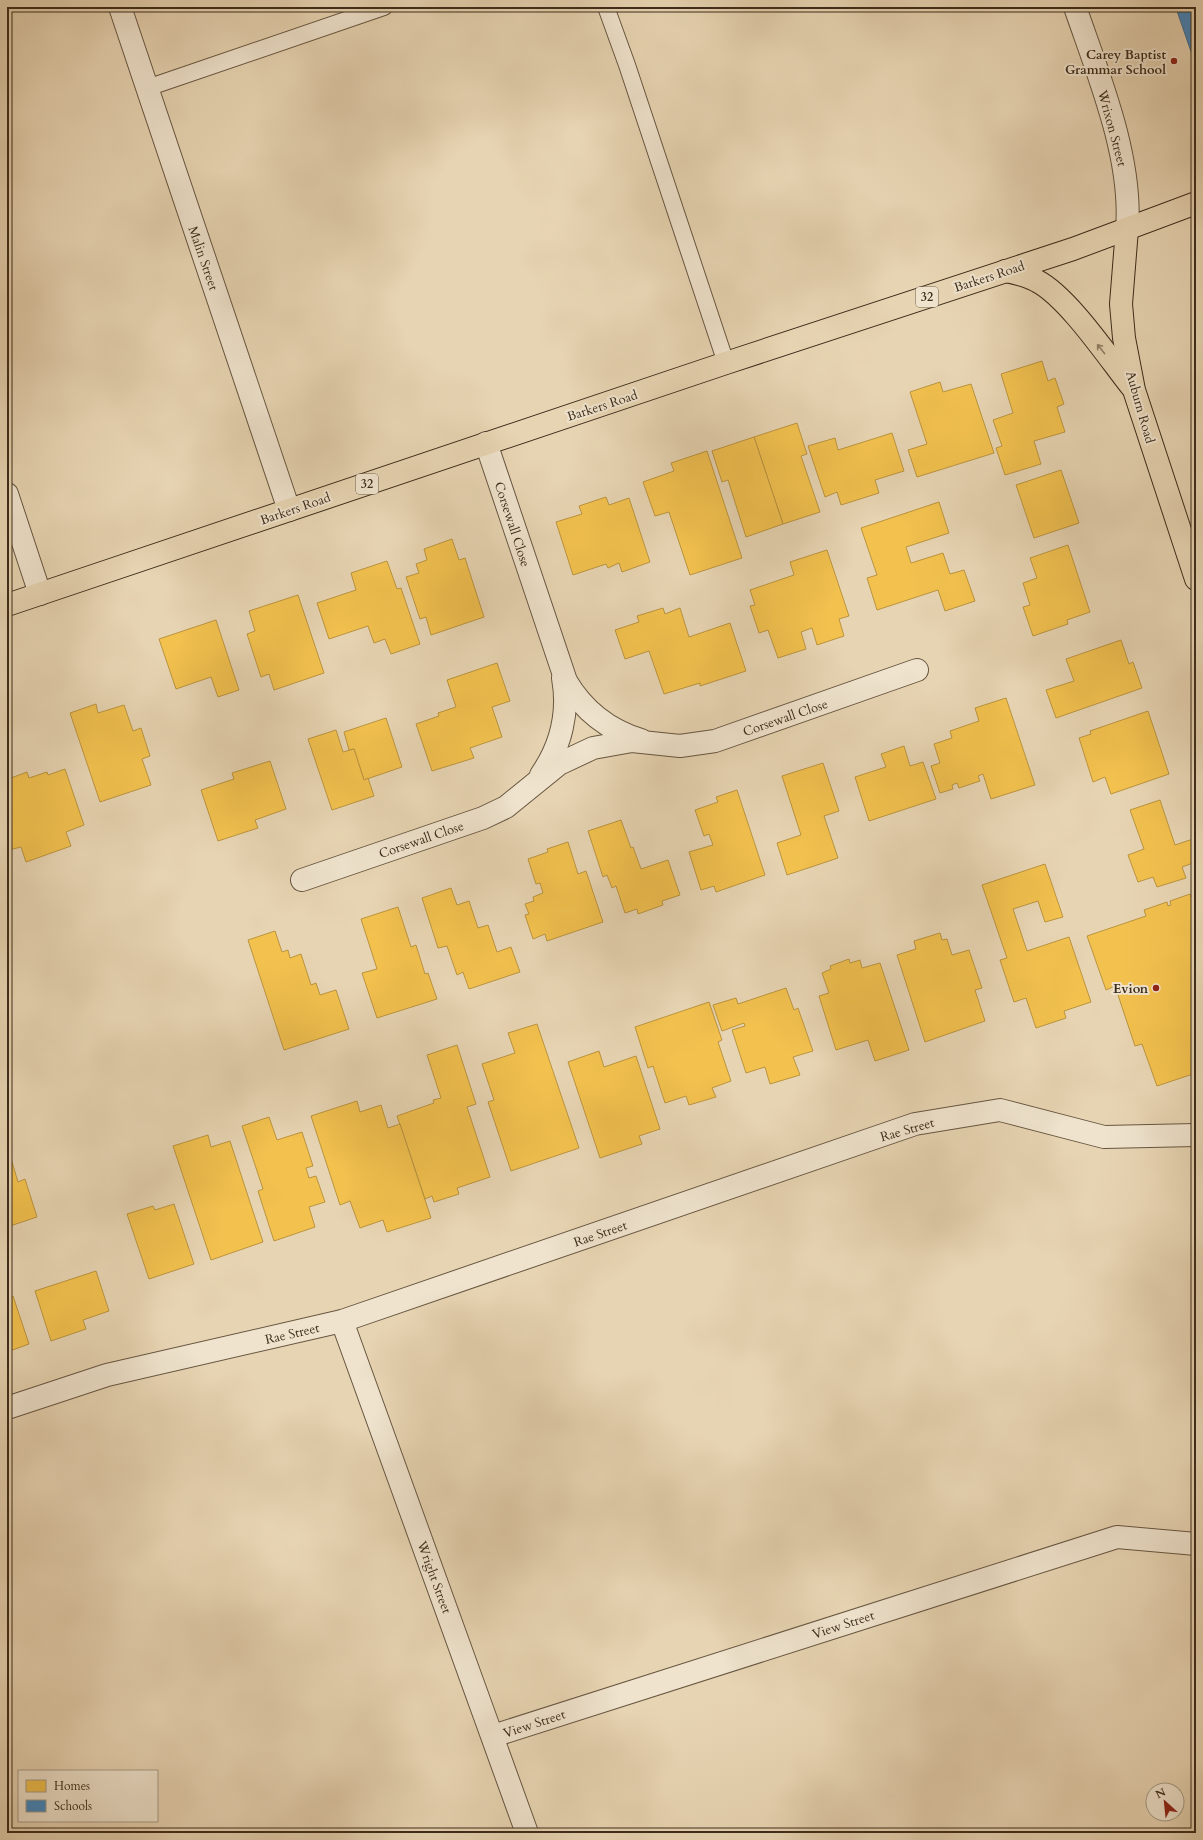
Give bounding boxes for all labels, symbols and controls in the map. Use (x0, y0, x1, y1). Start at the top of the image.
place label: Carey Baptist Grammar School (1065, 46, 1166, 79)
marker: Carey Baptist Grammar School (1169, 56, 1179, 66)
street label: Wrixon Street (1093, 87, 1131, 168)
street label: Malin Street (184, 224, 222, 293)
street label: Barkers Road (952, 257, 1027, 297)
road number: 32 (916, 287, 938, 307)
one-way arrow (1097, 343, 1106, 354)
street label: Auburn Road (1121, 369, 1159, 446)
street label: Barkers Road (565, 386, 640, 426)
road number: 32 (356, 474, 378, 494)
street label: Corsewall Close (490, 479, 534, 569)
street label: Barkers Road (258, 488, 333, 529)
street label: Corsewall Close (740, 695, 830, 741)
street label: Corsewall Close (376, 817, 466, 863)
place label: Evion (1113, 980, 1149, 998)
marker: Evion (1151, 983, 1161, 993)
street label: Rae Street (878, 1114, 936, 1146)
street label: Rae Street (571, 1216, 629, 1251)
street label: Rae Street (263, 1319, 321, 1349)
street label: Wright Street (412, 1538, 456, 1616)
street label: View Street (810, 1606, 877, 1643)
street label: View Street (501, 1705, 568, 1742)
legend (18, 1770, 158, 1822)
text: Homes (54, 1778, 90, 1794)
north arrow (1145, 1782, 1185, 1822)
text: N (1153, 1784, 1169, 1802)
text: Schools (54, 1798, 92, 1814)

